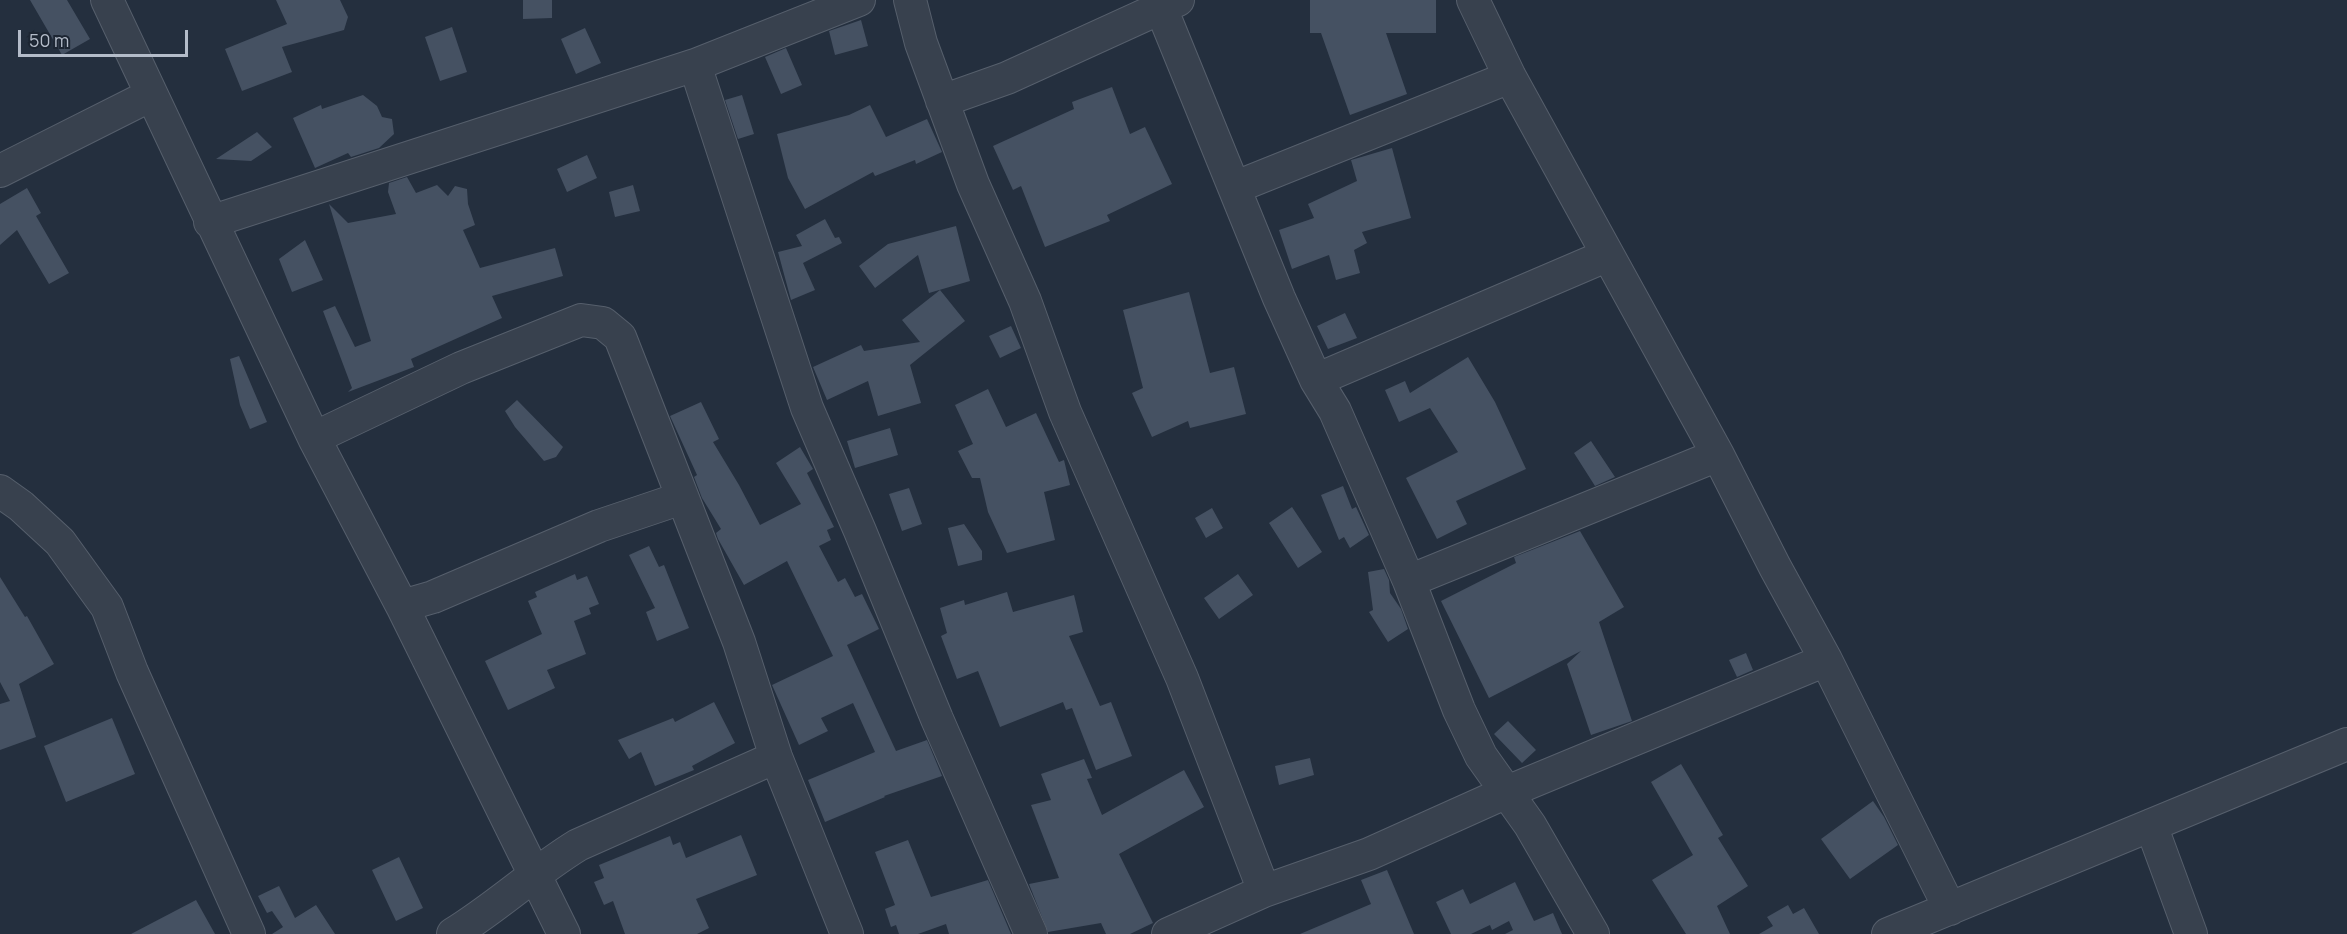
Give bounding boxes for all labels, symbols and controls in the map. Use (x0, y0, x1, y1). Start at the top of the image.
scale bar (21, 18, 190, 56)
text: 50 m (29, 28, 69, 52)

